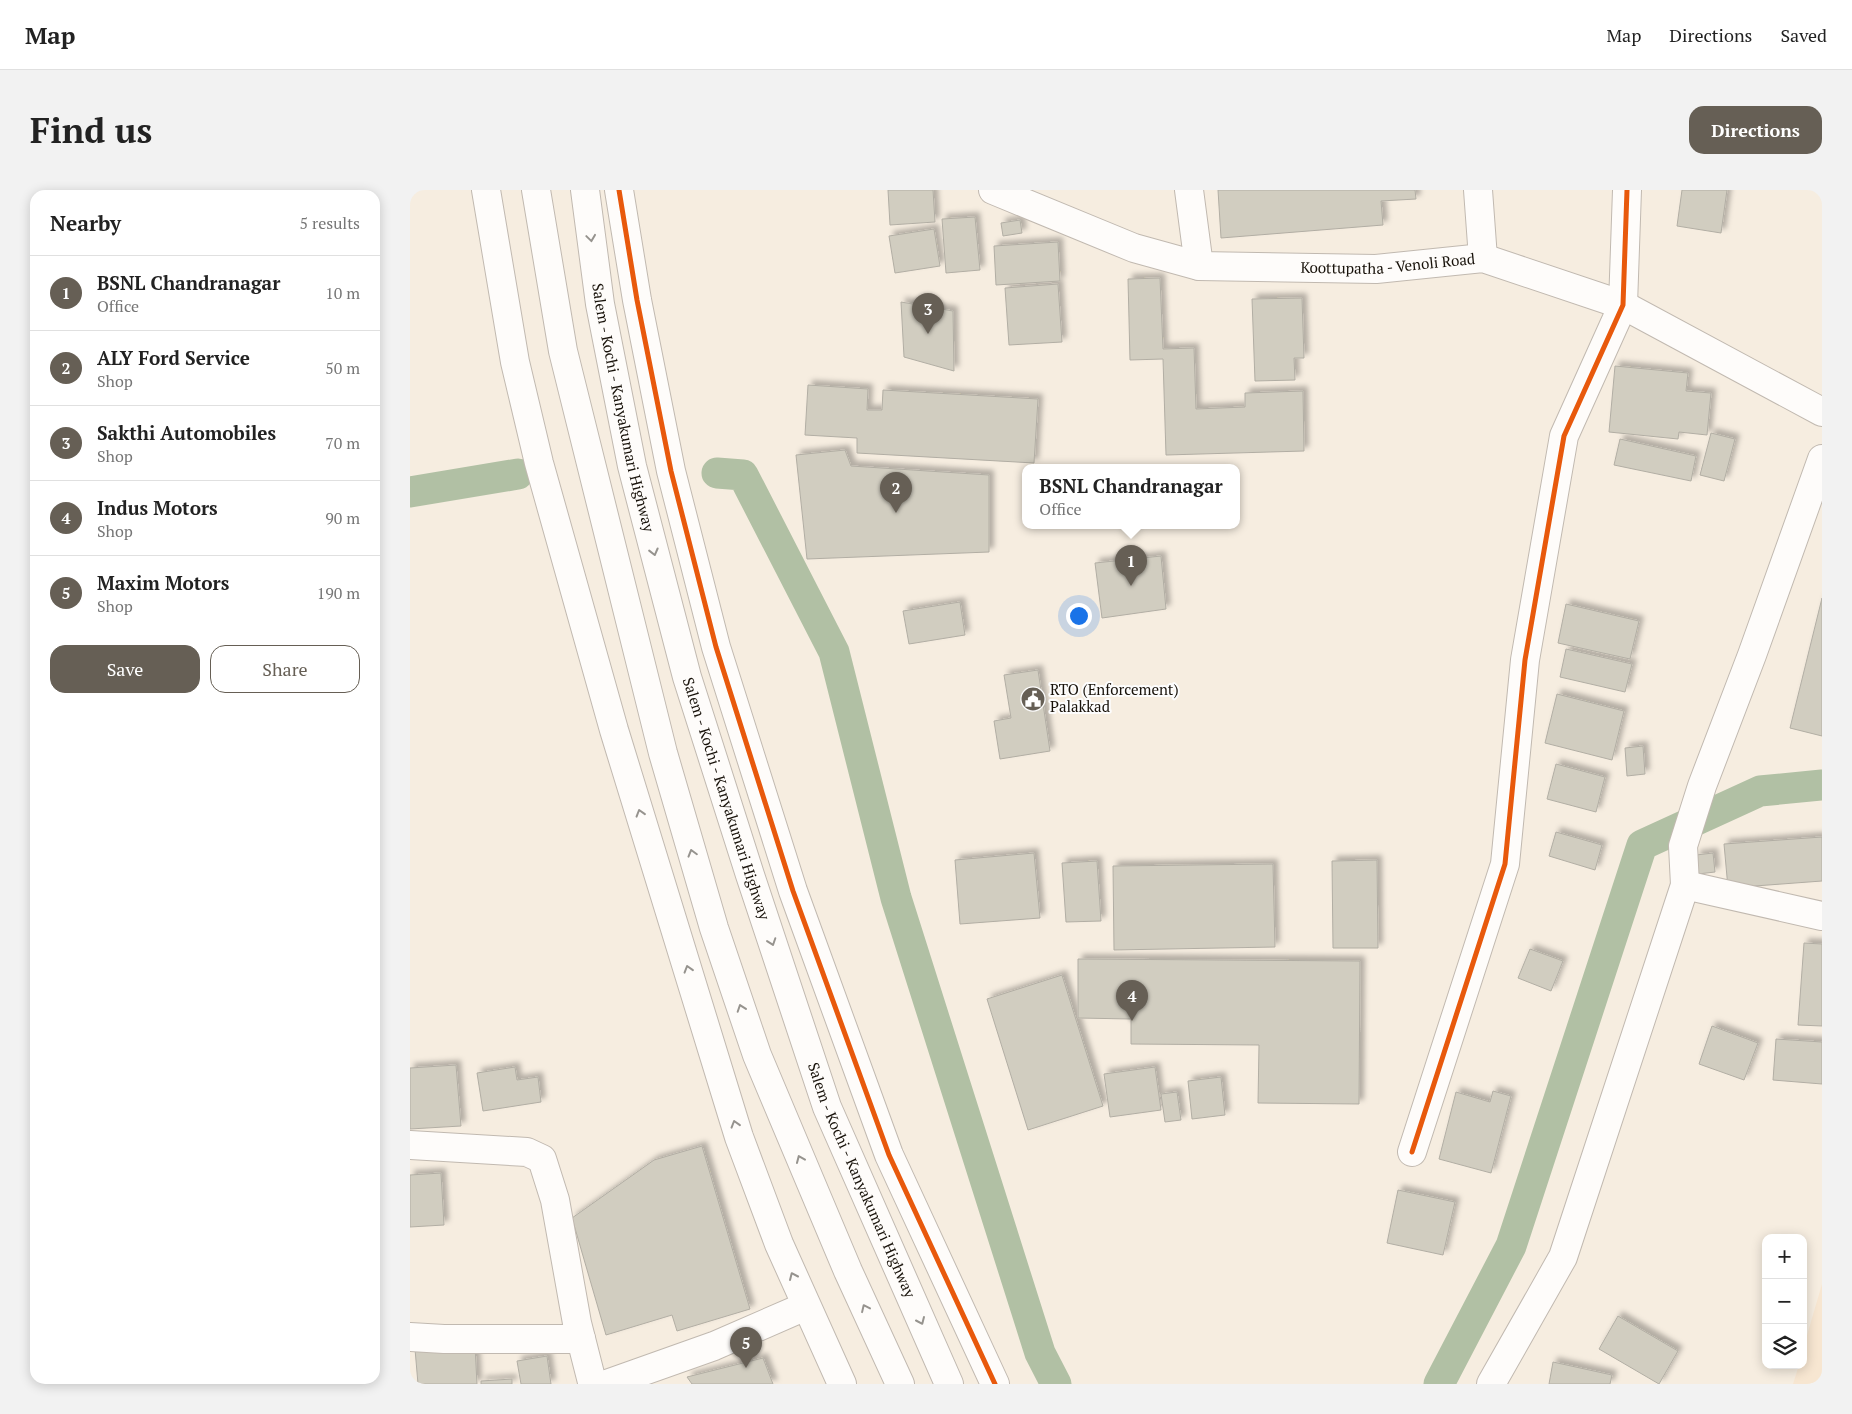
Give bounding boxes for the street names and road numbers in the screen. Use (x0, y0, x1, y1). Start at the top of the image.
street label: Koottupatha - Venoli Road (1300, 248, 1476, 278)
street label: Salem - Kochi - Kanyakumari Highway (588, 282, 660, 534)
street label: Salem - Kochi - Kanyakumari Highway (679, 675, 775, 923)
street label: Salem - Kochi - Kanyakumari Highway (804, 1060, 921, 1301)

